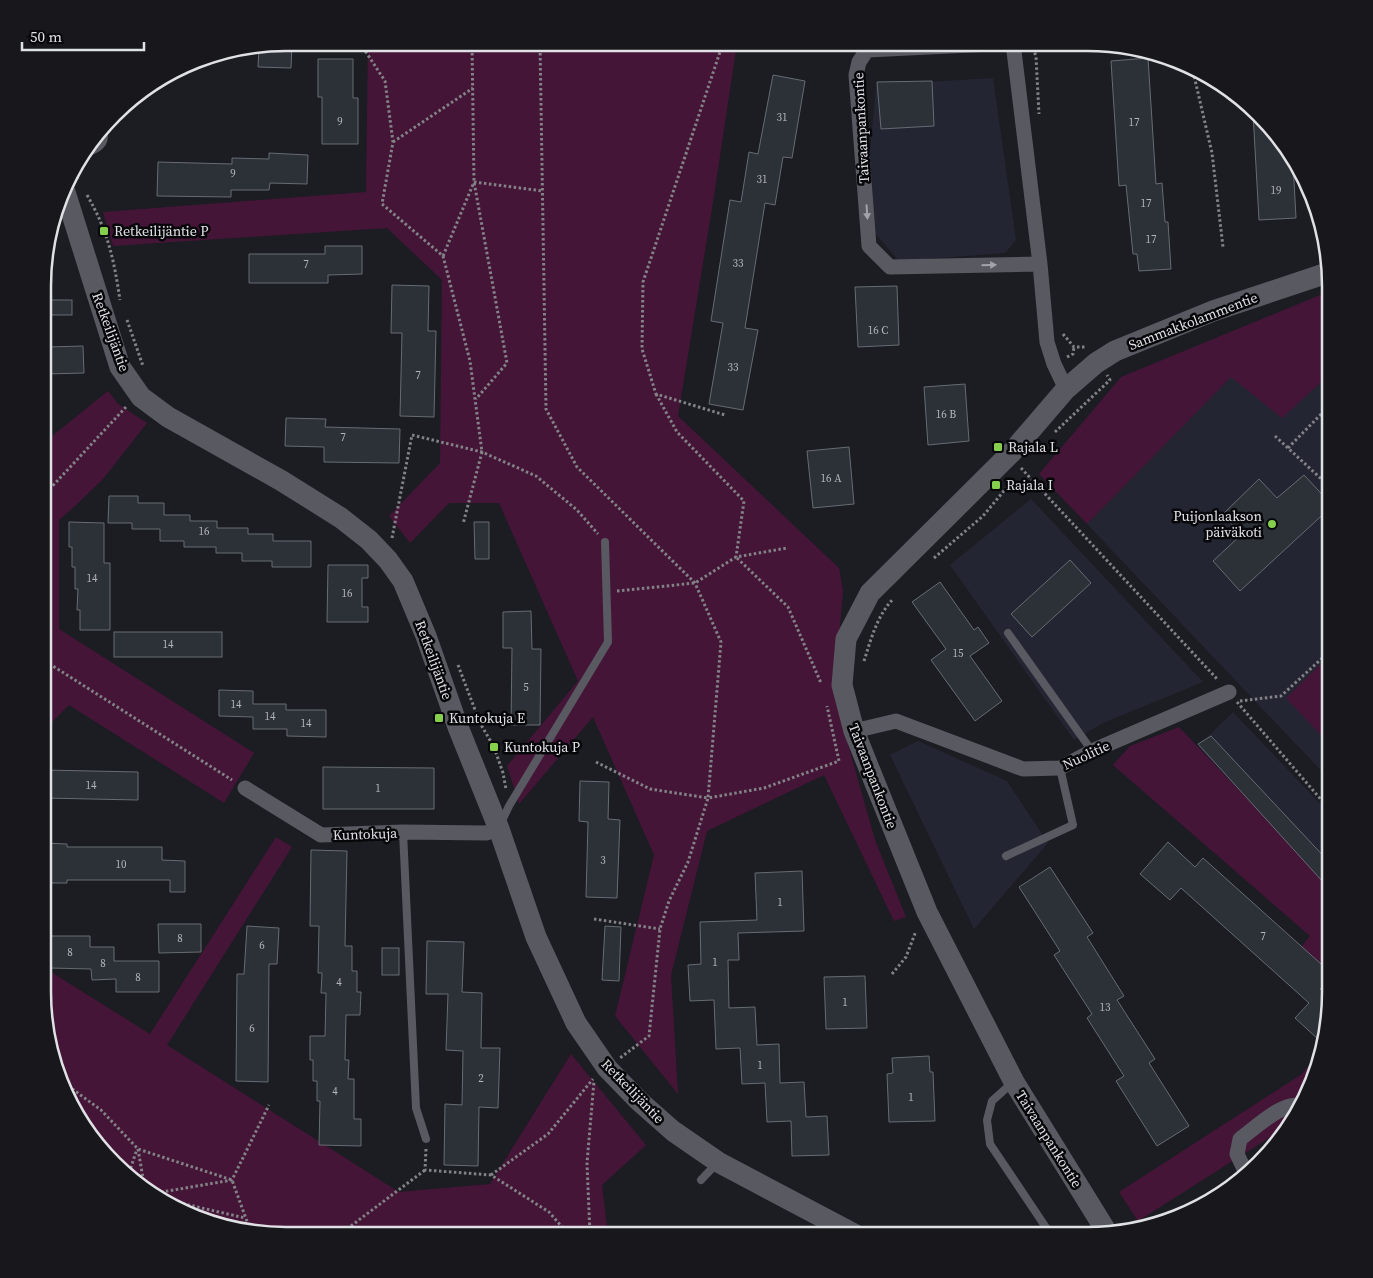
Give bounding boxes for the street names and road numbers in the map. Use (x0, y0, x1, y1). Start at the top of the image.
street label: Taivaanpankontie (848, 72, 874, 184)
street label: Sammakkolammentie (1126, 287, 1260, 355)
street label: Retkeilijäntie (87, 290, 135, 374)
street label: Retkeilijäntie (410, 618, 458, 702)
street label: Taivaanpankontie (844, 720, 902, 832)
street label: Nuolitie (1059, 735, 1113, 775)
street label: Kuntokuja (332, 823, 398, 845)
street label: Retkeilijäntie (597, 1054, 669, 1128)
street label: Taivaanpankontie (1011, 1086, 1087, 1192)

